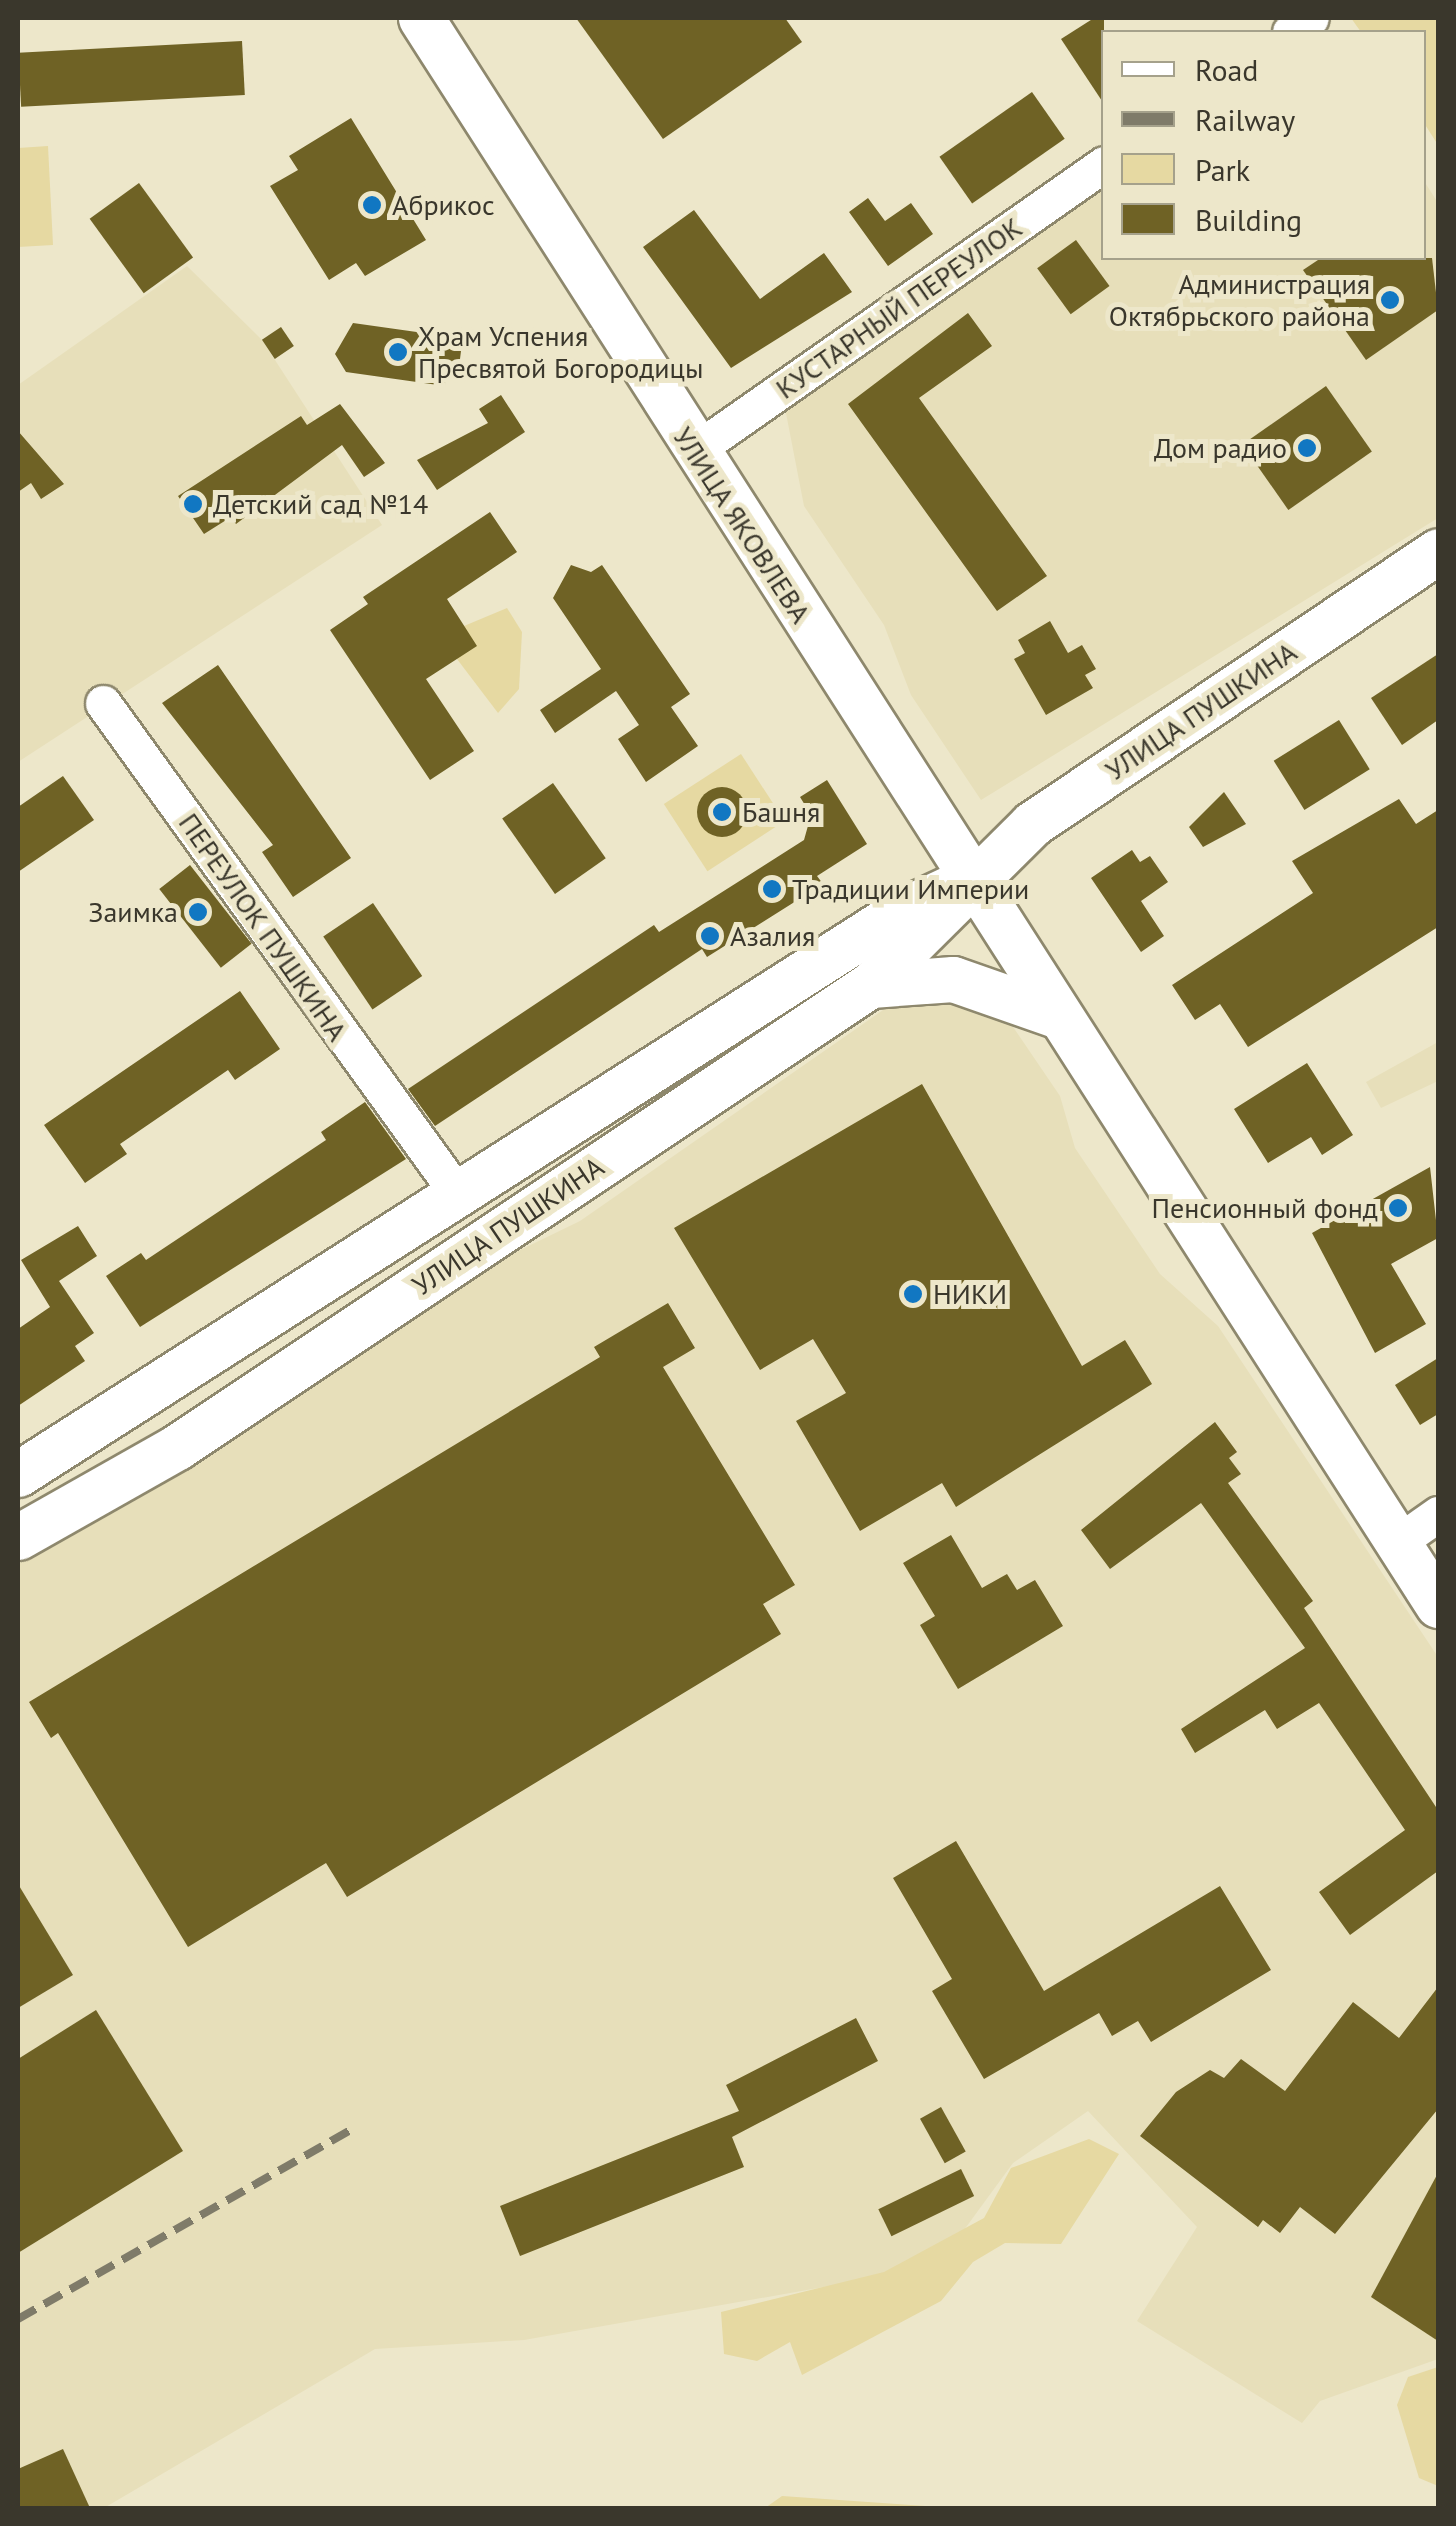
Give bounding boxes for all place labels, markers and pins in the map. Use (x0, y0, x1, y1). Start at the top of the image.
place label: Абрикос (392, 188, 495, 222)
marker: Абрикос (361, 194, 383, 216)
place label: Администрация Октябрьского района (1109, 267, 1370, 333)
marker: Администрация Октябрьского района (1379, 289, 1401, 311)
place label: Храм Успения Пресвятой Богородицы (418, 319, 703, 385)
marker: Храм Успения Пресвятой Богородицы (387, 341, 409, 363)
place label: Дом радио (1154, 431, 1287, 465)
marker: Дом радио (1296, 437, 1318, 459)
place label: Детский сад №14 (213, 487, 428, 521)
marker: Детский сад №14 (182, 493, 204, 515)
place label: Башня (742, 795, 820, 829)
marker: Башня (711, 801, 733, 823)
place label: Традиции Империи (792, 872, 1029, 906)
marker: Традиции Империи (761, 878, 783, 900)
place label: Заимка (88, 895, 178, 929)
marker: Заимка (187, 901, 209, 923)
place label: Азалия (730, 919, 815, 953)
marker: Азалия (699, 925, 721, 947)
place label: Пенсионный фонд (1151, 1191, 1378, 1225)
marker: Пенсионный фонд (1387, 1197, 1409, 1219)
place label: НИКИ (933, 1277, 1007, 1311)
marker: НИКИ (902, 1283, 924, 1305)

